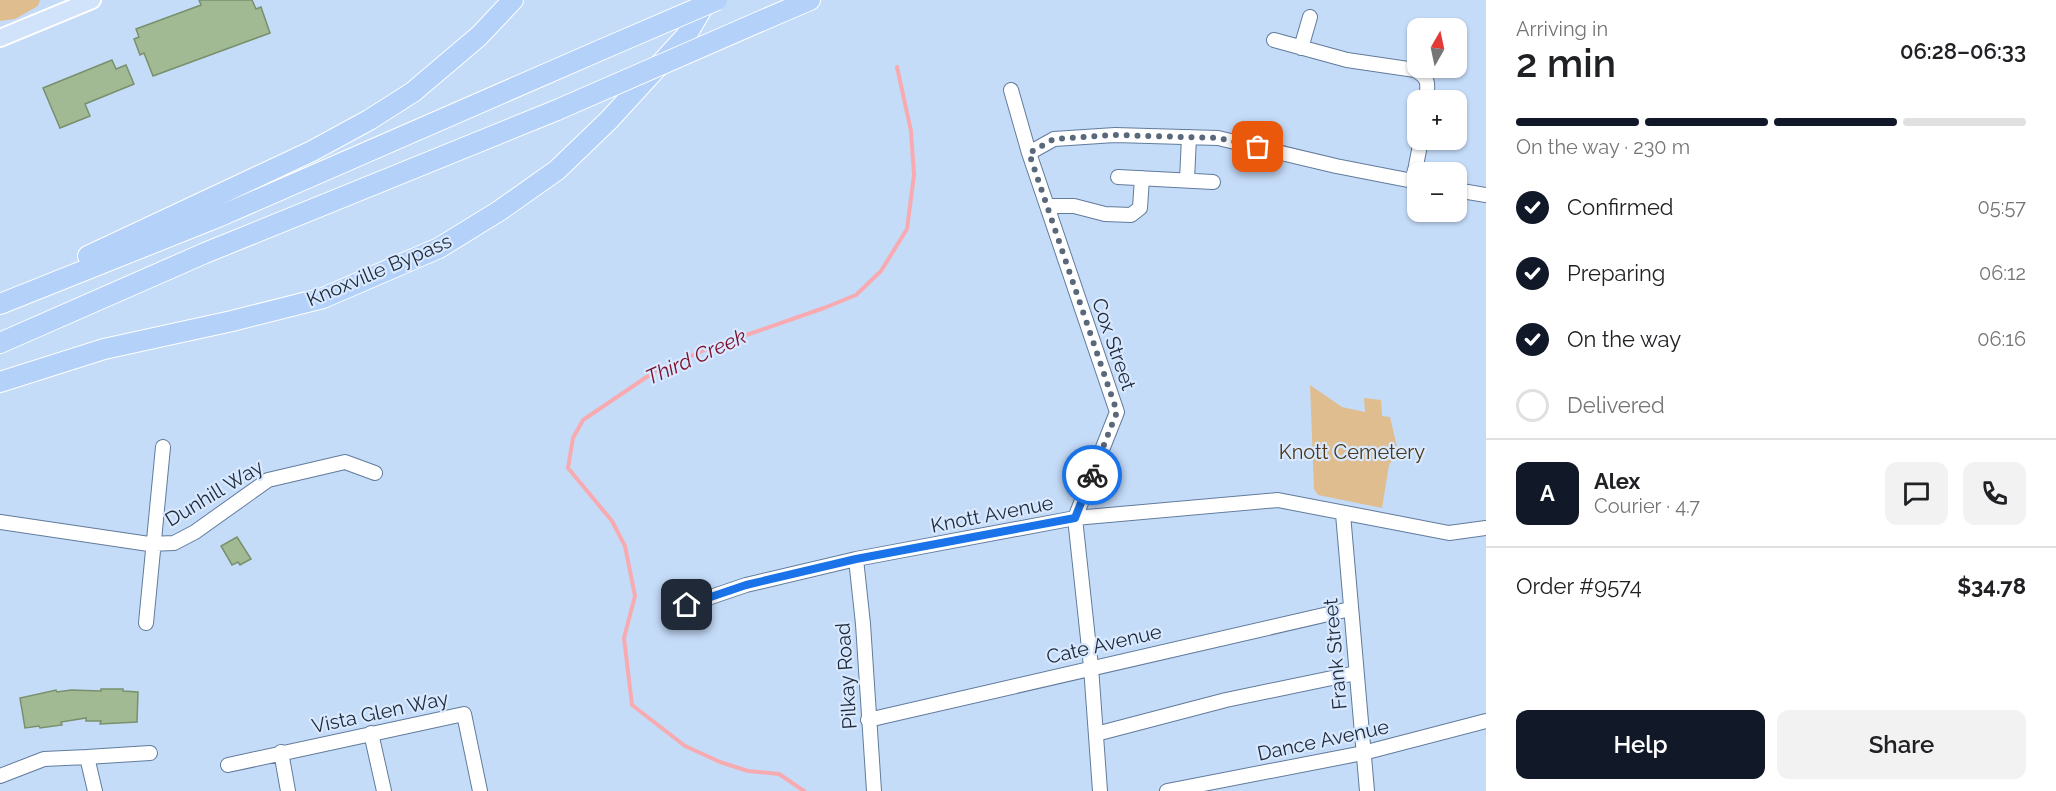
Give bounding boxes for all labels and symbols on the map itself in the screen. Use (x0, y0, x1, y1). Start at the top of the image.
north arrow (1407, 18, 1467, 78)
pin (1232, 121, 1283, 172)
street label: Knoxville Bypass (303, 229, 455, 311)
street label: Cox Street (1087, 295, 1141, 393)
water label: Third Creek (642, 323, 750, 390)
park label: Knott Cemetery (1279, 440, 1425, 464)
courier (1062, 445, 1122, 505)
street label: Dunhill Way (161, 454, 267, 532)
street label: Knott Avenue (929, 490, 1056, 538)
pin (661, 579, 712, 630)
street label: Frank Street (1318, 597, 1352, 711)
street label: Cate Avenue (1044, 619, 1164, 669)
street label: Pilkay Road (830, 622, 862, 730)
street label: Vista Glen Way (309, 686, 451, 738)
street label: Dance Avenue (1255, 714, 1391, 766)

